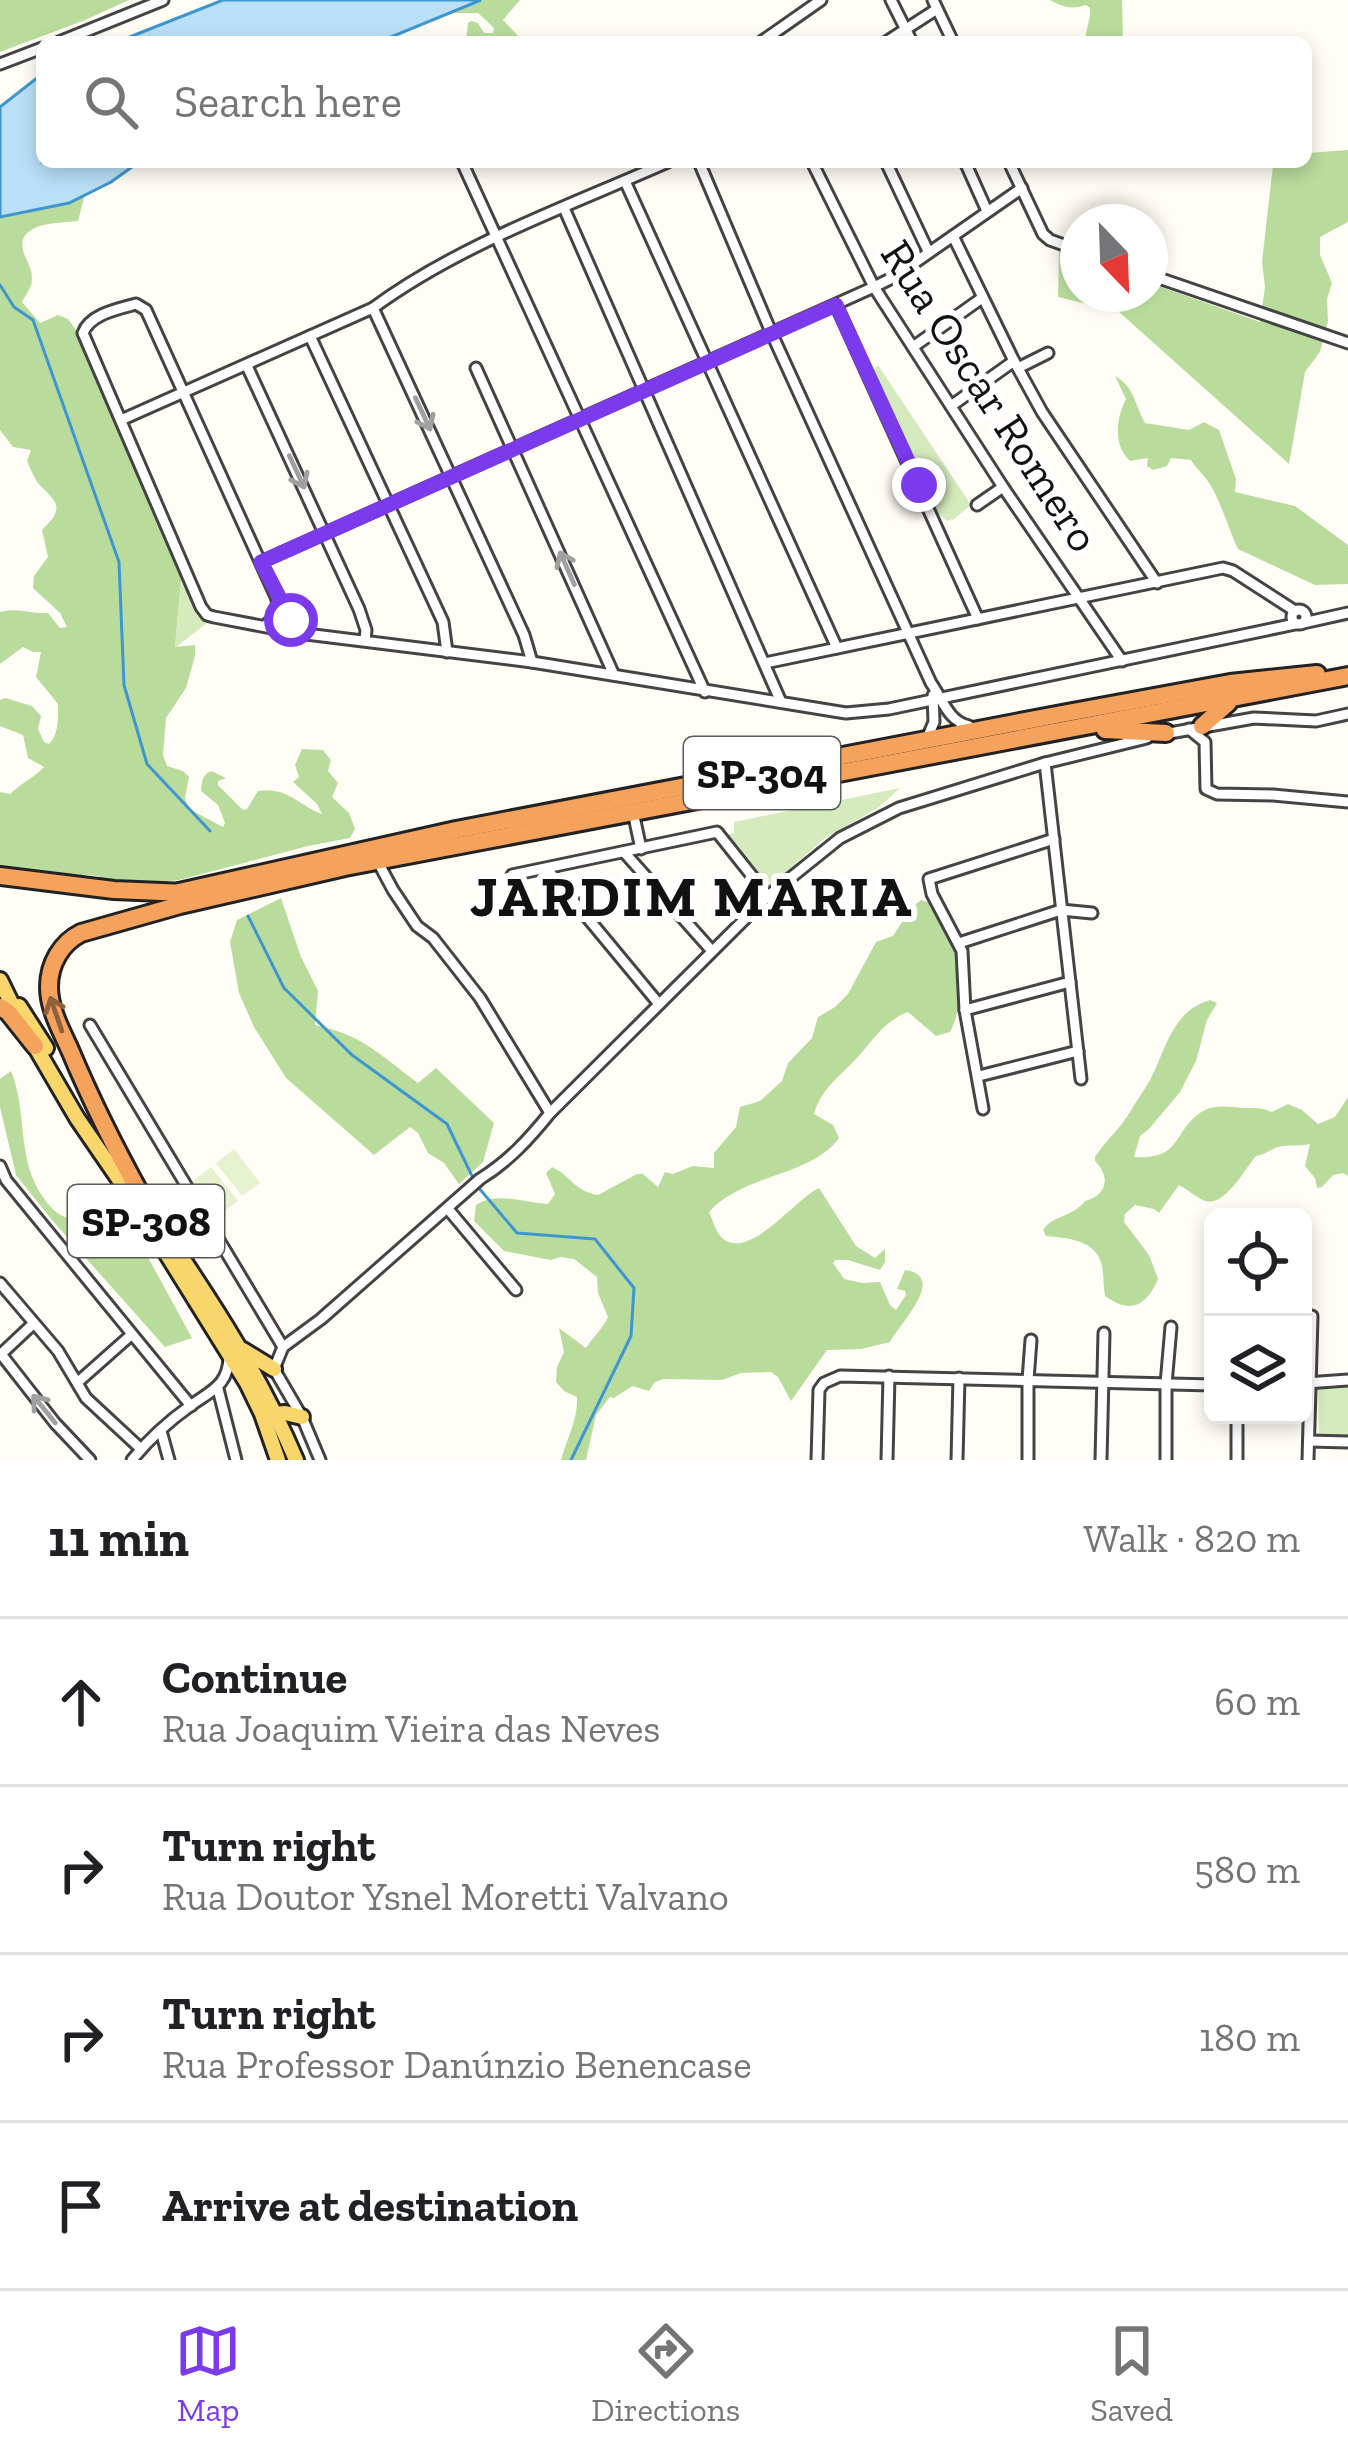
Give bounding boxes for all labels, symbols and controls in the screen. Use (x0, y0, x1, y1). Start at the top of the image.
search box (36, 36, 1312, 168)
icon: search (78, 69, 144, 135)
text: Search here (174, 75, 402, 129)
north arrow (1060, 204, 1168, 312)
street label: Rua Oscar Romero (869, 230, 1111, 562)
one-way arrow (413, 395, 435, 431)
one-way arrow (287, 453, 309, 489)
route end (892, 458, 946, 512)
one-way arrow (554, 551, 576, 587)
route start (264, 593, 318, 647)
road number: SP-304 (684, 737, 840, 809)
district label: JARDIM MARIA (470, 862, 914, 931)
one-way arrow (44, 996, 65, 1033)
road number: SP-308 (68, 1185, 224, 1257)
map controls (1204, 1208, 1312, 1424)
button: locate (1204, 1208, 1312, 1316)
button: layers (1204, 1316, 1312, 1424)
one-way arrow (31, 1393, 58, 1425)
text: 11 min (48, 1508, 189, 1569)
text: Walk · 820 m (1084, 1515, 1300, 1562)
text: Continue (162, 1651, 347, 1705)
icon: ahead (48, 1669, 114, 1735)
text: 60 m (1214, 1678, 1300, 1725)
text: Rua Joaquim Vieira das Neves (162, 1705, 660, 1752)
text: Turn right (162, 1819, 375, 1873)
icon: right (48, 1837, 114, 1903)
text: 580 m (1194, 1846, 1300, 1893)
text: Rua Doutor Ysnel Moretti Valvano (162, 1873, 729, 1920)
text: Turn right (162, 1987, 375, 2041)
icon: right (48, 2005, 114, 2071)
text: 180 m (1199, 2014, 1300, 2061)
text: Rua Professor Danúnzio Benencase (162, 2041, 752, 2088)
icon: arrive (48, 2173, 114, 2239)
text: Arrive at destination (162, 2179, 578, 2233)
tab: Map (175, 2318, 241, 2429)
tab: Directions (591, 2318, 740, 2429)
tab: Saved (1090, 2318, 1173, 2429)

